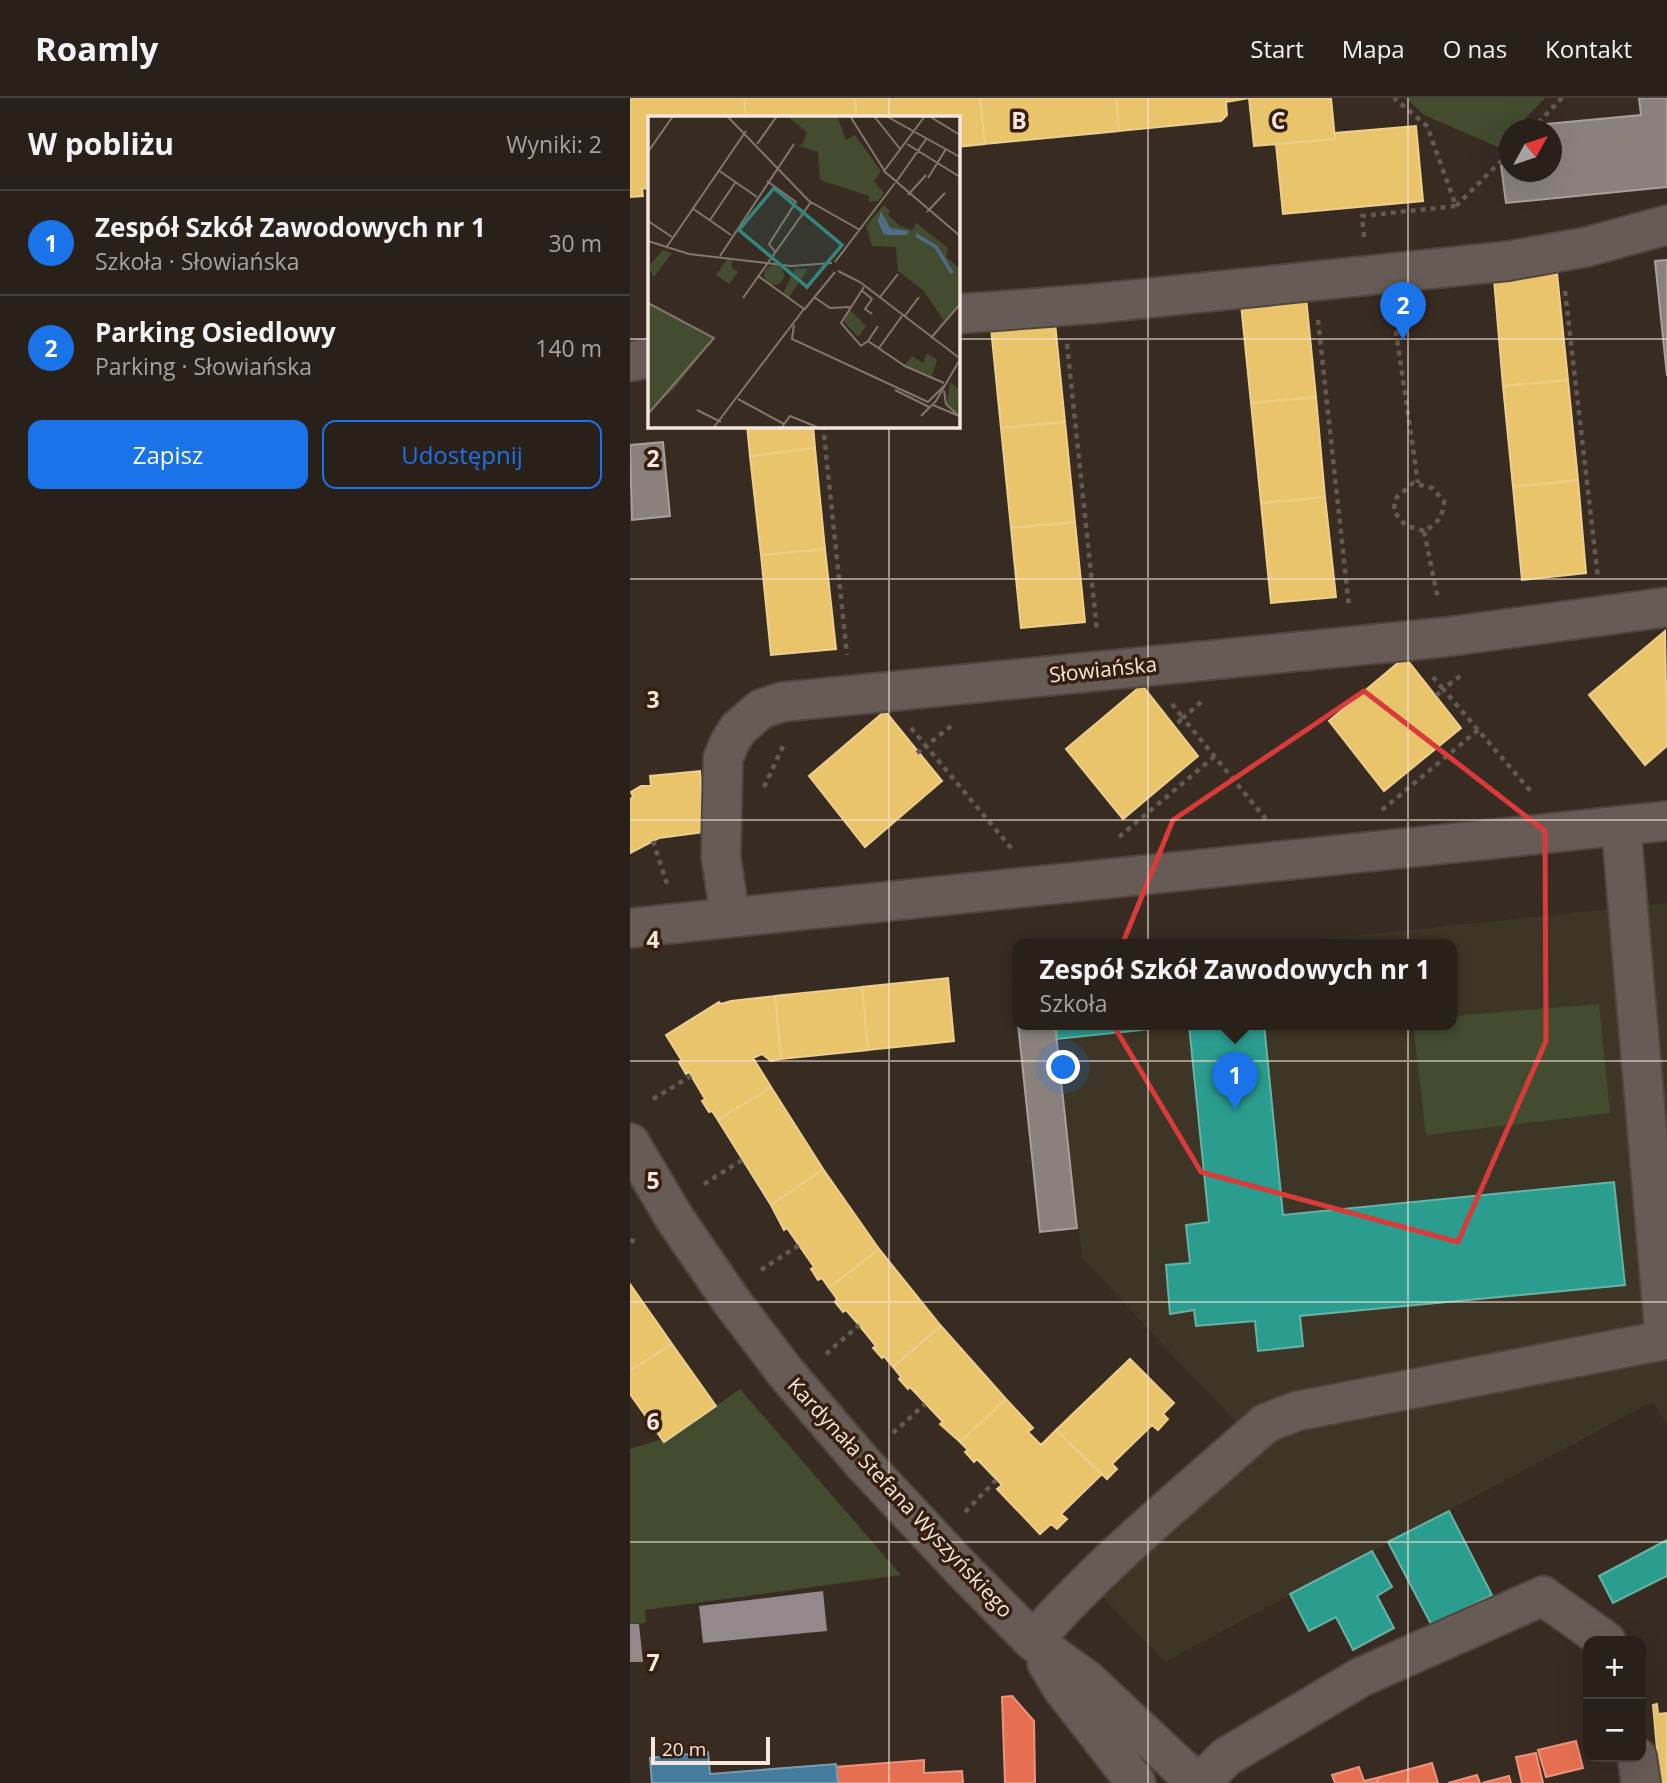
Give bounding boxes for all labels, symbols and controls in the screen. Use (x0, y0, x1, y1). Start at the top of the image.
text: Roamly (35, 26, 158, 71)
text: Start (1250, 32, 1304, 65)
text: Mapa (1342, 32, 1405, 65)
text: O nas (1443, 32, 1507, 65)
text: Kontakt (1545, 32, 1632, 65)
text: B (1011, 104, 1027, 136)
text: C (1271, 104, 1285, 136)
inset map (648, 116, 959, 427)
north arrow (1499, 119, 1562, 182)
text: W pobliżu (28, 123, 174, 164)
text: Wyniki: 2 (506, 128, 602, 160)
text: Zespół Szkół Zawodowych nr 1 (95, 209, 486, 245)
text: 1 (44, 227, 58, 259)
text: 30 m (548, 227, 602, 259)
text: Szkoła · Słowiańska (95, 245, 299, 277)
pin: 2 (1380, 282, 1426, 340)
text: Parking Osiedlowy (95, 314, 336, 350)
text: 2 (44, 332, 58, 364)
text: 140 m (535, 332, 602, 364)
text: Parking · Słowiańska (95, 350, 312, 382)
button: Zapisz (28, 420, 308, 489)
button: Udostępnij (322, 420, 602, 489)
text: 2 (646, 442, 660, 474)
street label: Słowiańska (1048, 649, 1158, 689)
text: 3 (646, 683, 660, 715)
text: 4 (646, 923, 660, 955)
popup (1013, 939, 1457, 1030)
text: Zespół Szkół Zawodowych nr 1 (1040, 951, 1430, 987)
text: Szkoła (1040, 987, 1107, 1019)
your location (1046, 1050, 1080, 1084)
pin: 1 (1212, 1052, 1258, 1110)
text: 5 (646, 1164, 660, 1196)
street label: Kardynała Stefana Wyszyńskiego (782, 1371, 1020, 1623)
text: 6 (646, 1405, 660, 1437)
map controls (1583, 1636, 1646, 1762)
button: + (1583, 1636, 1646, 1699)
text: 7 (646, 1646, 660, 1678)
button: − (1583, 1699, 1646, 1762)
scale bar (651, 1734, 770, 1766)
text: 20 m (662, 1736, 706, 1762)

